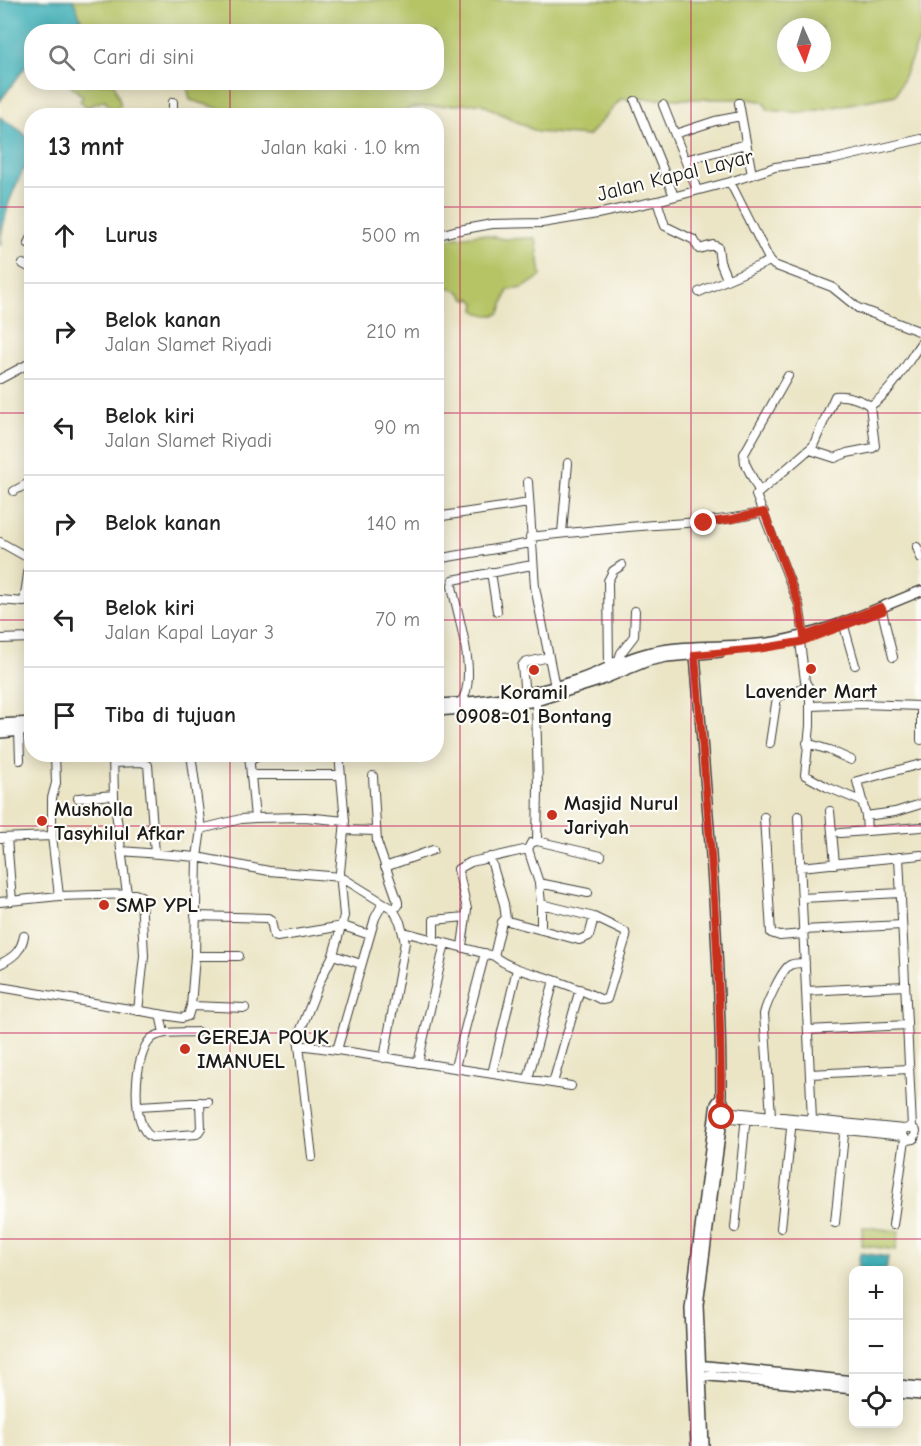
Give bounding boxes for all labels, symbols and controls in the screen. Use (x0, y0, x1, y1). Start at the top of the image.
north arrow (777, 18, 831, 72)
search box (24, 24, 444, 90)
icon: search (45, 41, 78, 74)
text: Cari di sini (93, 44, 194, 70)
text: 13 mnt (48, 132, 124, 162)
text: Jalan kaki · 1.0 km (261, 136, 420, 159)
street label: Jalan Kapal Layar (595, 144, 756, 206)
icon: ahead (48, 219, 81, 252)
text: Lurus (105, 222, 157, 248)
text: 500 m (362, 224, 420, 247)
text: Belok kanan (105, 307, 221, 333)
icon: right (48, 315, 81, 348)
text: 210 m (366, 320, 420, 343)
text: Jalan Slamet Riyadi (105, 333, 272, 356)
text: Belok kiri (105, 403, 195, 429)
icon: left (48, 411, 81, 444)
text: 90 m (374, 416, 420, 439)
text: Jalan Slamet Riyadi (105, 429, 272, 452)
icon: right (48, 507, 81, 540)
route end (690, 509, 716, 535)
text: Belok kanan (105, 510, 221, 536)
text: 140 m (367, 512, 420, 535)
text: Belok kiri (105, 595, 195, 621)
icon: left (48, 603, 81, 636)
text: 70 m (375, 608, 420, 631)
text: Jalan Kapal Layar 3 (105, 621, 274, 644)
marker: Lavender Mart (804, 662, 818, 676)
marker: Koramil 0908-01 Bontang (527, 663, 541, 677)
place label: Lavender Mart (745, 679, 878, 703)
place label: Koramil 0908-01 Bontang (455, 680, 613, 728)
icon: arrive (48, 699, 81, 732)
text: Tiba di tujuan (105, 702, 236, 728)
place label: Masjid Nurul Jariyah (564, 791, 678, 839)
place label: Musholla Tasyhilul Afkar (54, 797, 185, 845)
marker: Masjid Nurul Jariyah (545, 808, 559, 822)
marker: Musholla Tasyhilul Afkar (35, 814, 49, 828)
place label: SMP YPL (116, 893, 198, 917)
marker: SMP YPL (97, 898, 111, 912)
place label: GEREJA POUK IMANUEL (197, 1025, 329, 1073)
marker: GEREJA POUK IMANUEL (178, 1042, 192, 1056)
route start (708, 1103, 734, 1129)
map controls (849, 1266, 903, 1428)
button: + (849, 1266, 903, 1320)
button: − (849, 1320, 903, 1374)
button: locate (849, 1374, 903, 1428)

